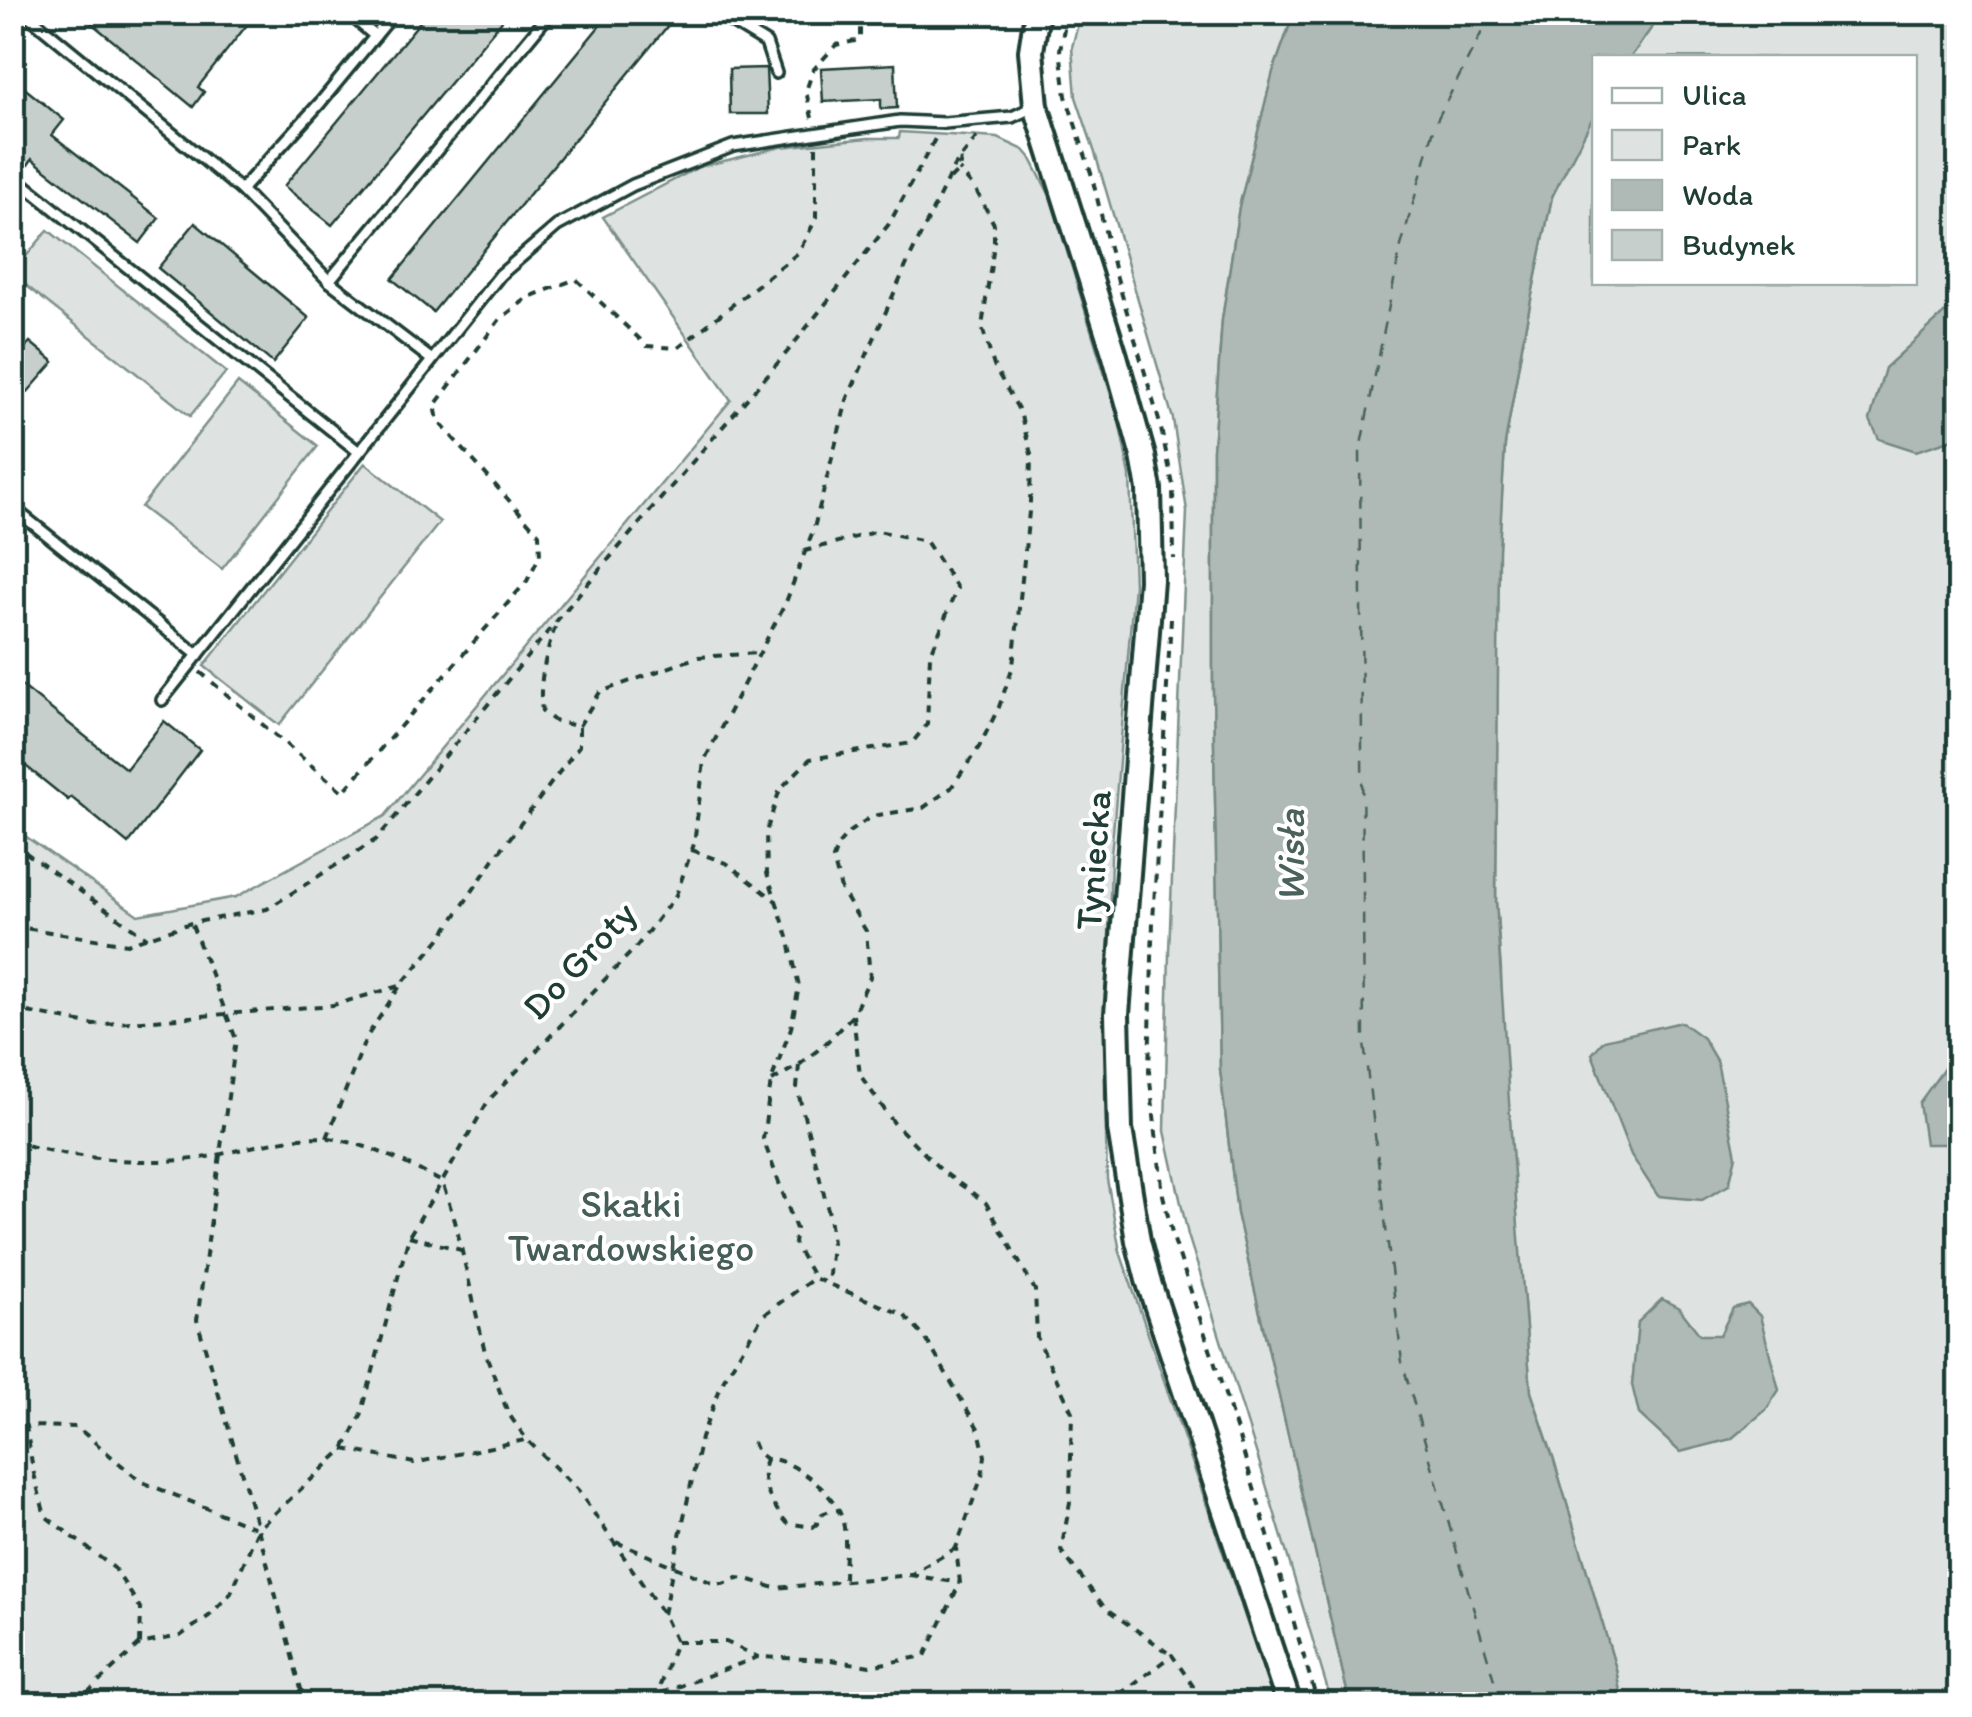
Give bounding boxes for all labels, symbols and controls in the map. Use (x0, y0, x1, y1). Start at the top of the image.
legend (1592, 55, 1917, 285)
text: Ulica (1682, 76, 1747, 113)
text: Park (1682, 126, 1741, 163)
text: Woda (1682, 176, 1754, 213)
text: Budynek (1682, 226, 1796, 263)
street label: Tyniecka (1065, 788, 1121, 932)
water label: Wisła (1266, 808, 1314, 903)
street label: Do Groty (512, 891, 646, 1029)
park label: Skałki Twardowskiego (508, 1181, 754, 1271)

